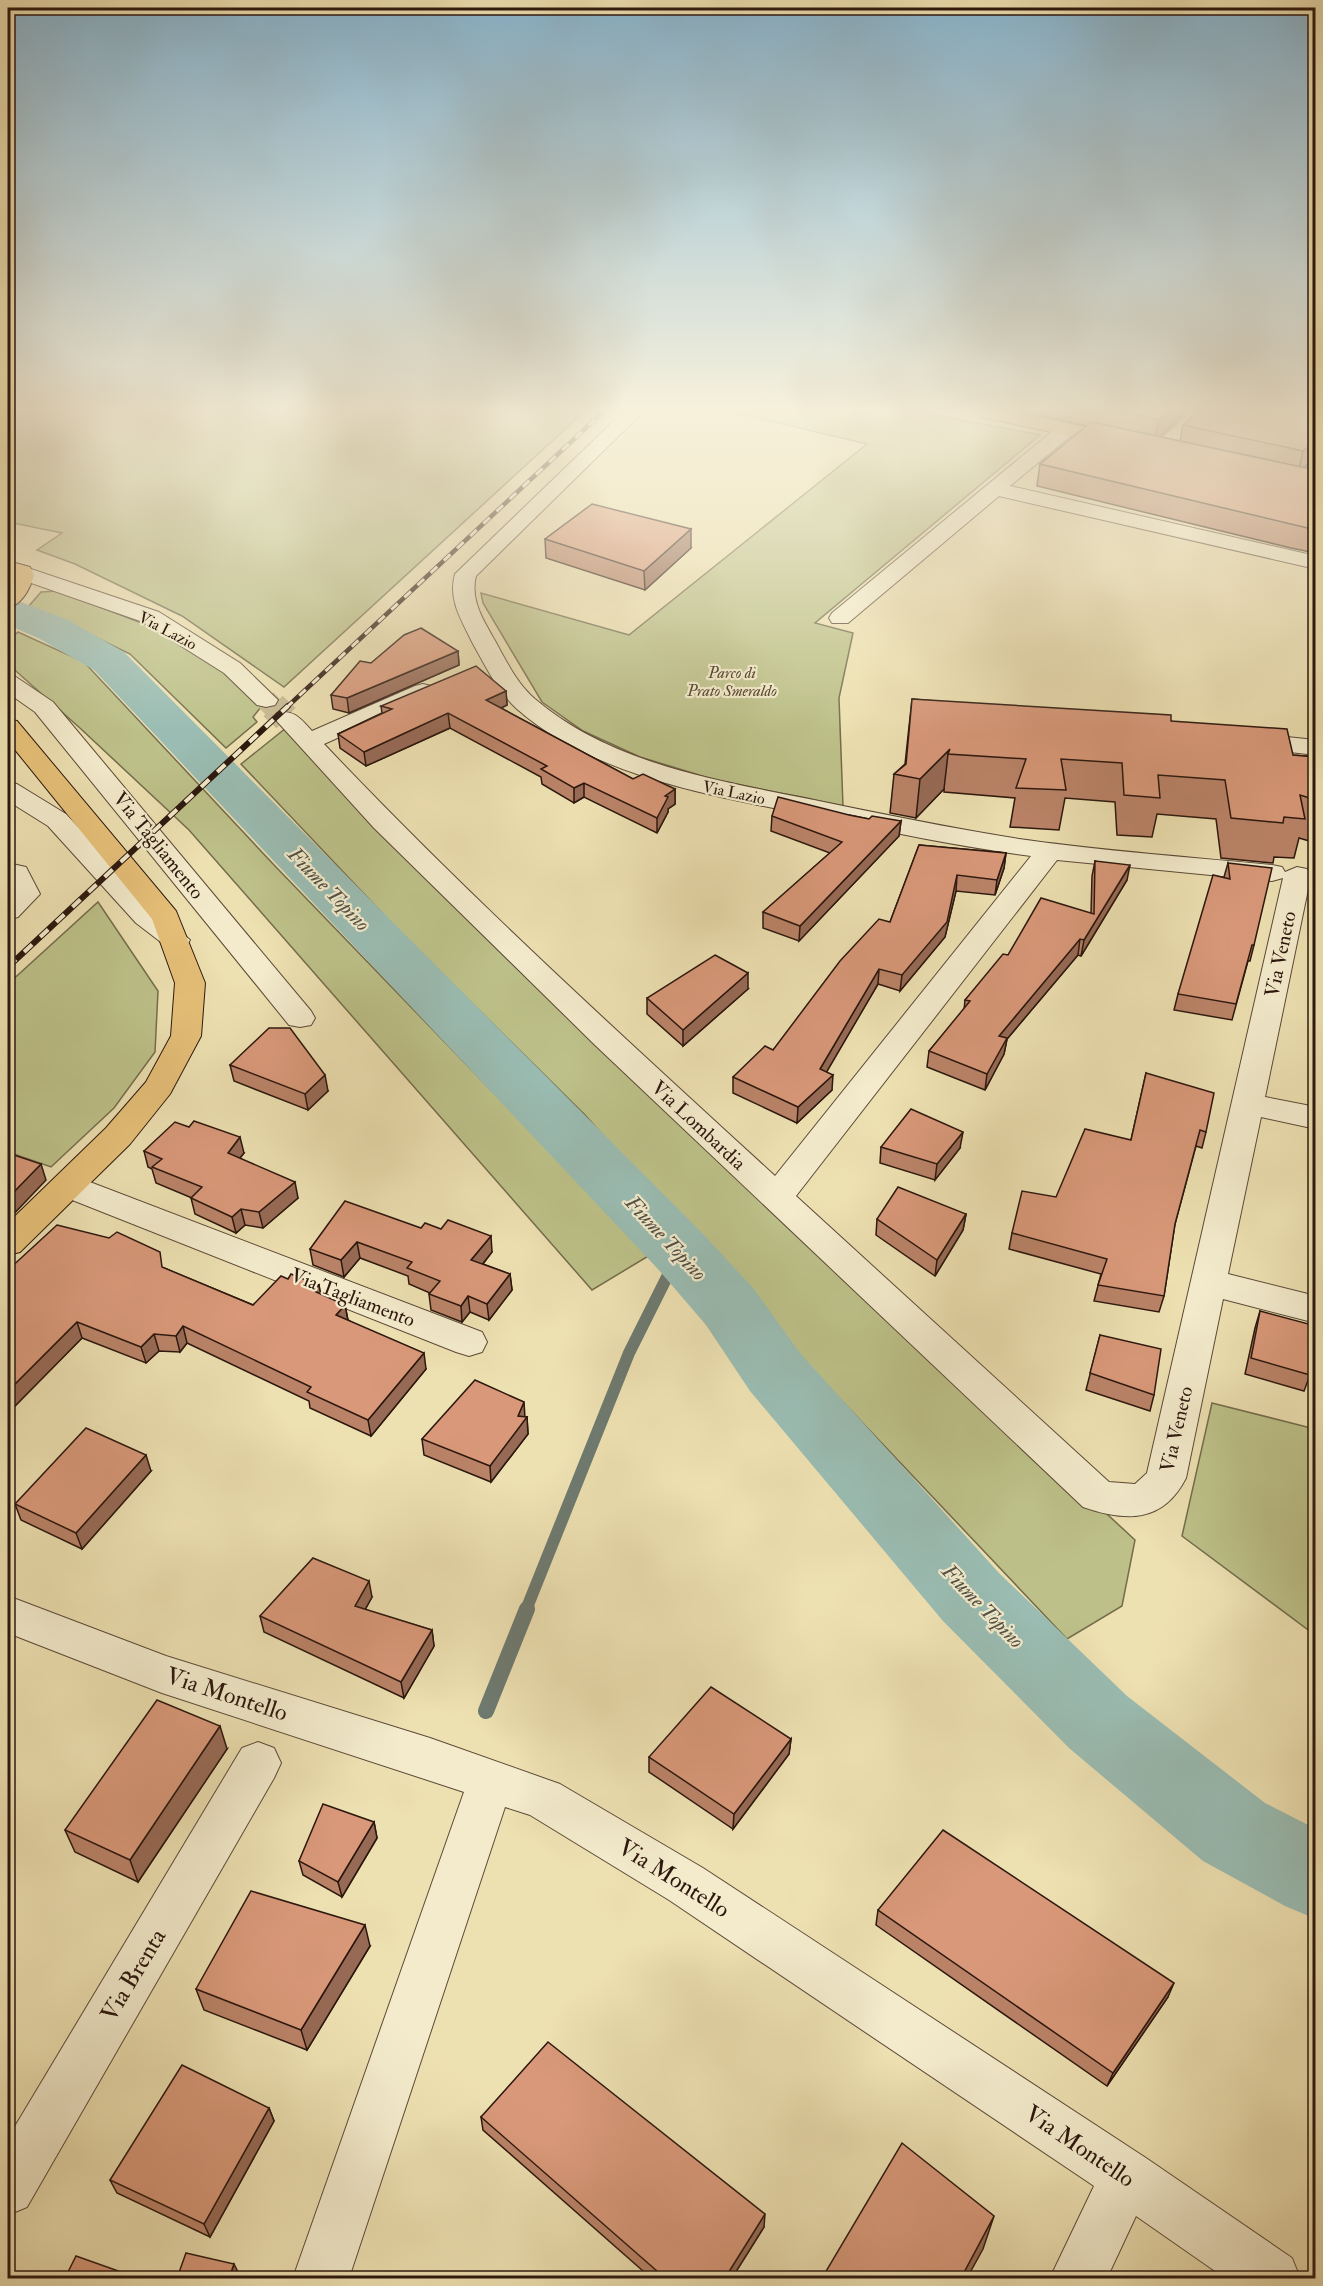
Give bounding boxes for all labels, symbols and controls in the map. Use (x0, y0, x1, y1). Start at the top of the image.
street label: Via Lazio (135, 607, 200, 655)
park label: Parco di Prato Smeraldo (686, 663, 777, 701)
street label: Via Lazio (701, 777, 767, 809)
street label: Via Tagliamento (108, 786, 210, 904)
water label: Fiume Topino (281, 841, 376, 937)
street label: Via Veneto (1259, 909, 1302, 999)
street label: Via Lombardia (646, 1075, 752, 1176)
water label: Fiume Topino (618, 1189, 712, 1287)
street label: Via Tagliamento (287, 1262, 419, 1333)
street label: Via Veneto (1154, 1384, 1198, 1475)
water label: Fiume Topino (935, 1558, 1030, 1654)
street label: Via Montello (162, 1660, 292, 1729)
street label: Via Montello (612, 1832, 736, 1925)
street label: Via Brenta (94, 1922, 174, 2027)
street label: Via Montello (1019, 2098, 1141, 2195)

